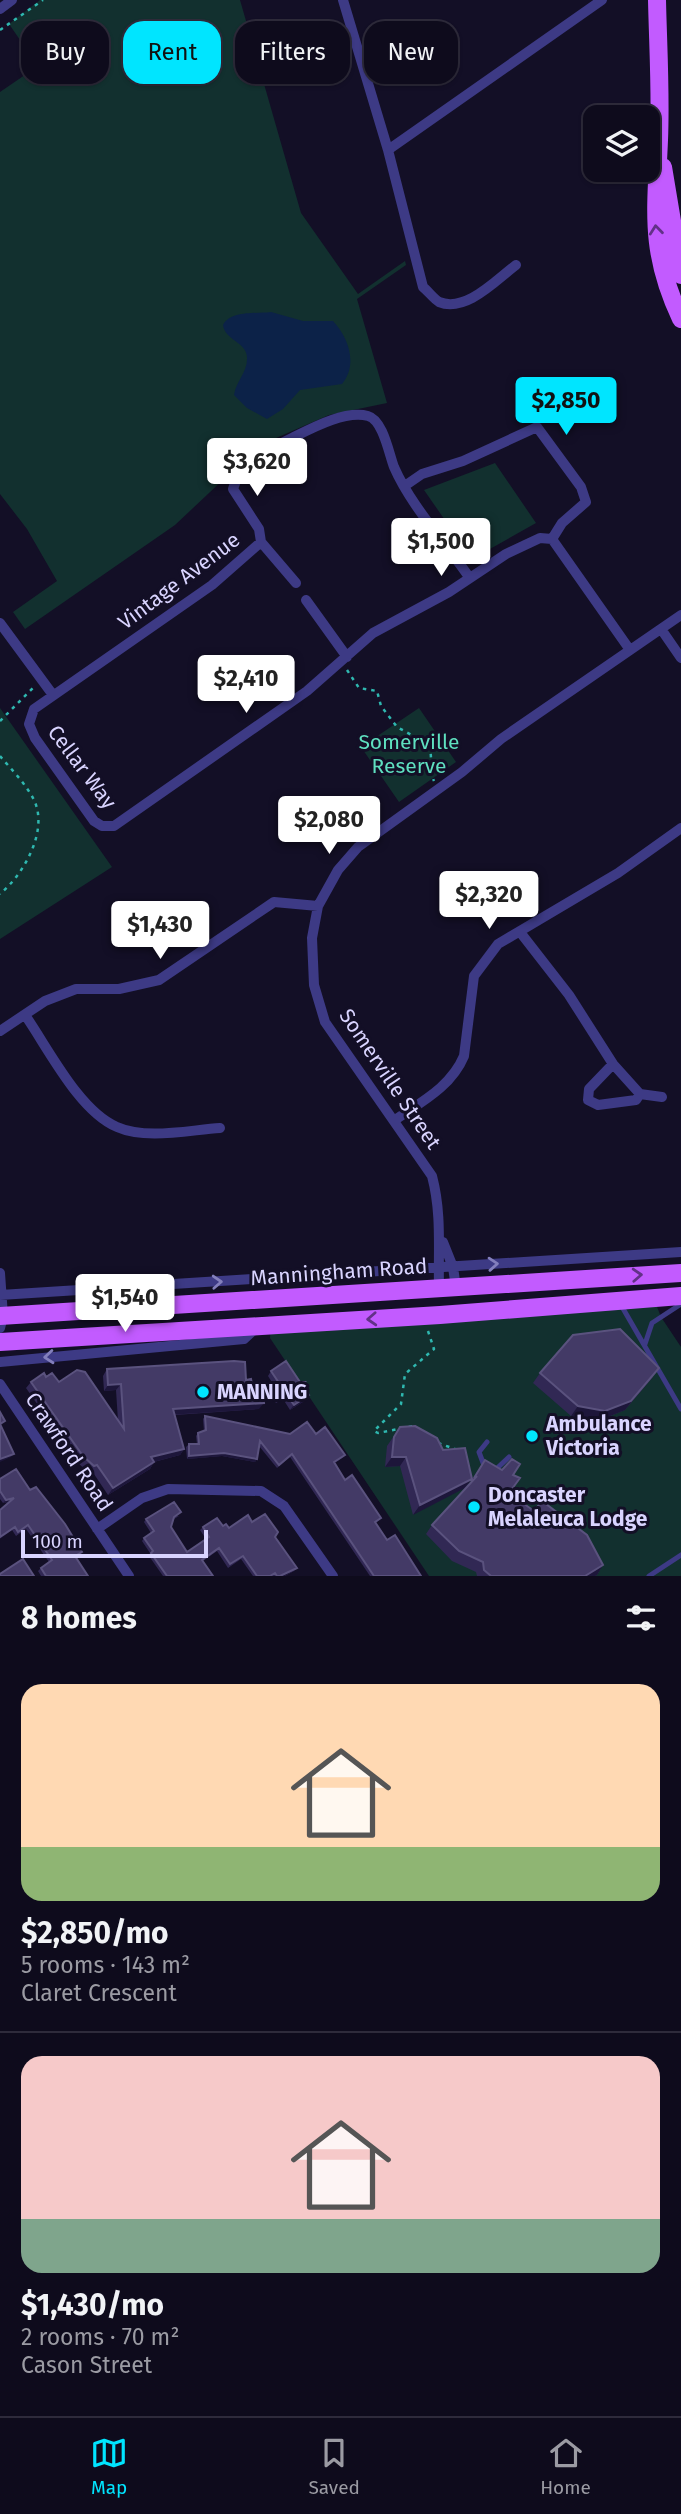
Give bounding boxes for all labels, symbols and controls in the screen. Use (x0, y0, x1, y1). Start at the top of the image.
chip: Buy (21, 21, 109, 84)
chip: Rent (123, 21, 221, 84)
chip: Filters (235, 21, 350, 84)
chip: New (364, 21, 458, 84)
map controls (583, 105, 660, 182)
button: layers (583, 105, 660, 182)
one-way arrow (648, 225, 663, 236)
pin: $2,850 (509, 378, 623, 437)
text: $2,850 (532, 386, 600, 414)
pin: $3,620 (200, 438, 314, 498)
text: $3,620 (223, 447, 291, 475)
pin: $1,500 (384, 518, 498, 578)
street label: Vintage Avenue (113, 527, 245, 635)
text: $1,500 (407, 527, 475, 555)
pin: $2,410 (189, 656, 303, 715)
text: $2,410 (214, 664, 278, 692)
street label: Cellar Way (42, 720, 122, 815)
park label: Somerville Reserve (358, 729, 460, 779)
pin: $2,080 (272, 796, 386, 856)
text: $2,080 (294, 805, 364, 833)
pin: $2,320 (432, 872, 546, 931)
text: $2,320 (455, 880, 523, 908)
pin: $1,430 (103, 902, 217, 961)
text: $1,430 (127, 910, 193, 938)
street label: Somerville Street (333, 1004, 447, 1154)
street label: Manningham Road (250, 1253, 428, 1291)
one-way arrow (487, 1257, 498, 1272)
one-way arrow (632, 1268, 643, 1283)
pin: $1,540 (68, 1274, 182, 1334)
one-way arrow (211, 1275, 222, 1290)
text: $1,540 (92, 1283, 159, 1311)
one-way arrow (366, 1312, 377, 1327)
one-way arrow (43, 1349, 54, 1364)
place label: MANNING (217, 1379, 307, 1405)
marker: MANNING (195, 1384, 211, 1400)
street label: Crawford Road (20, 1387, 118, 1517)
place label: Ambulance Victoria (545, 1411, 652, 1461)
marker: Ambulance Victoria (524, 1428, 540, 1444)
place label: Doncaster Melaleuca Lodge (488, 1482, 648, 1532)
marker: Doncaster Melaleuca Lodge (466, 1499, 482, 1515)
scale bar (21, 1527, 208, 1559)
text: 100 m (32, 1530, 83, 1553)
icon: filters (622, 1599, 660, 1637)
text: 8 homes (21, 1600, 137, 1636)
icon: home (278, 1730, 404, 1856)
text: $2,850/mo (21, 1915, 169, 1951)
text: 5 rooms · 143 m² (21, 1951, 190, 1979)
text: Claret Crescent (21, 1979, 177, 2007)
icon: home (278, 2102, 404, 2228)
text: $1,430/mo (21, 2287, 164, 2323)
text: 2 rooms · 70 m² (21, 2323, 179, 2351)
text: Cason Street (21, 2351, 152, 2379)
tab: Map (90, 2434, 128, 2499)
tab: Saved (308, 2434, 360, 2499)
tab: Home (540, 2434, 591, 2499)

